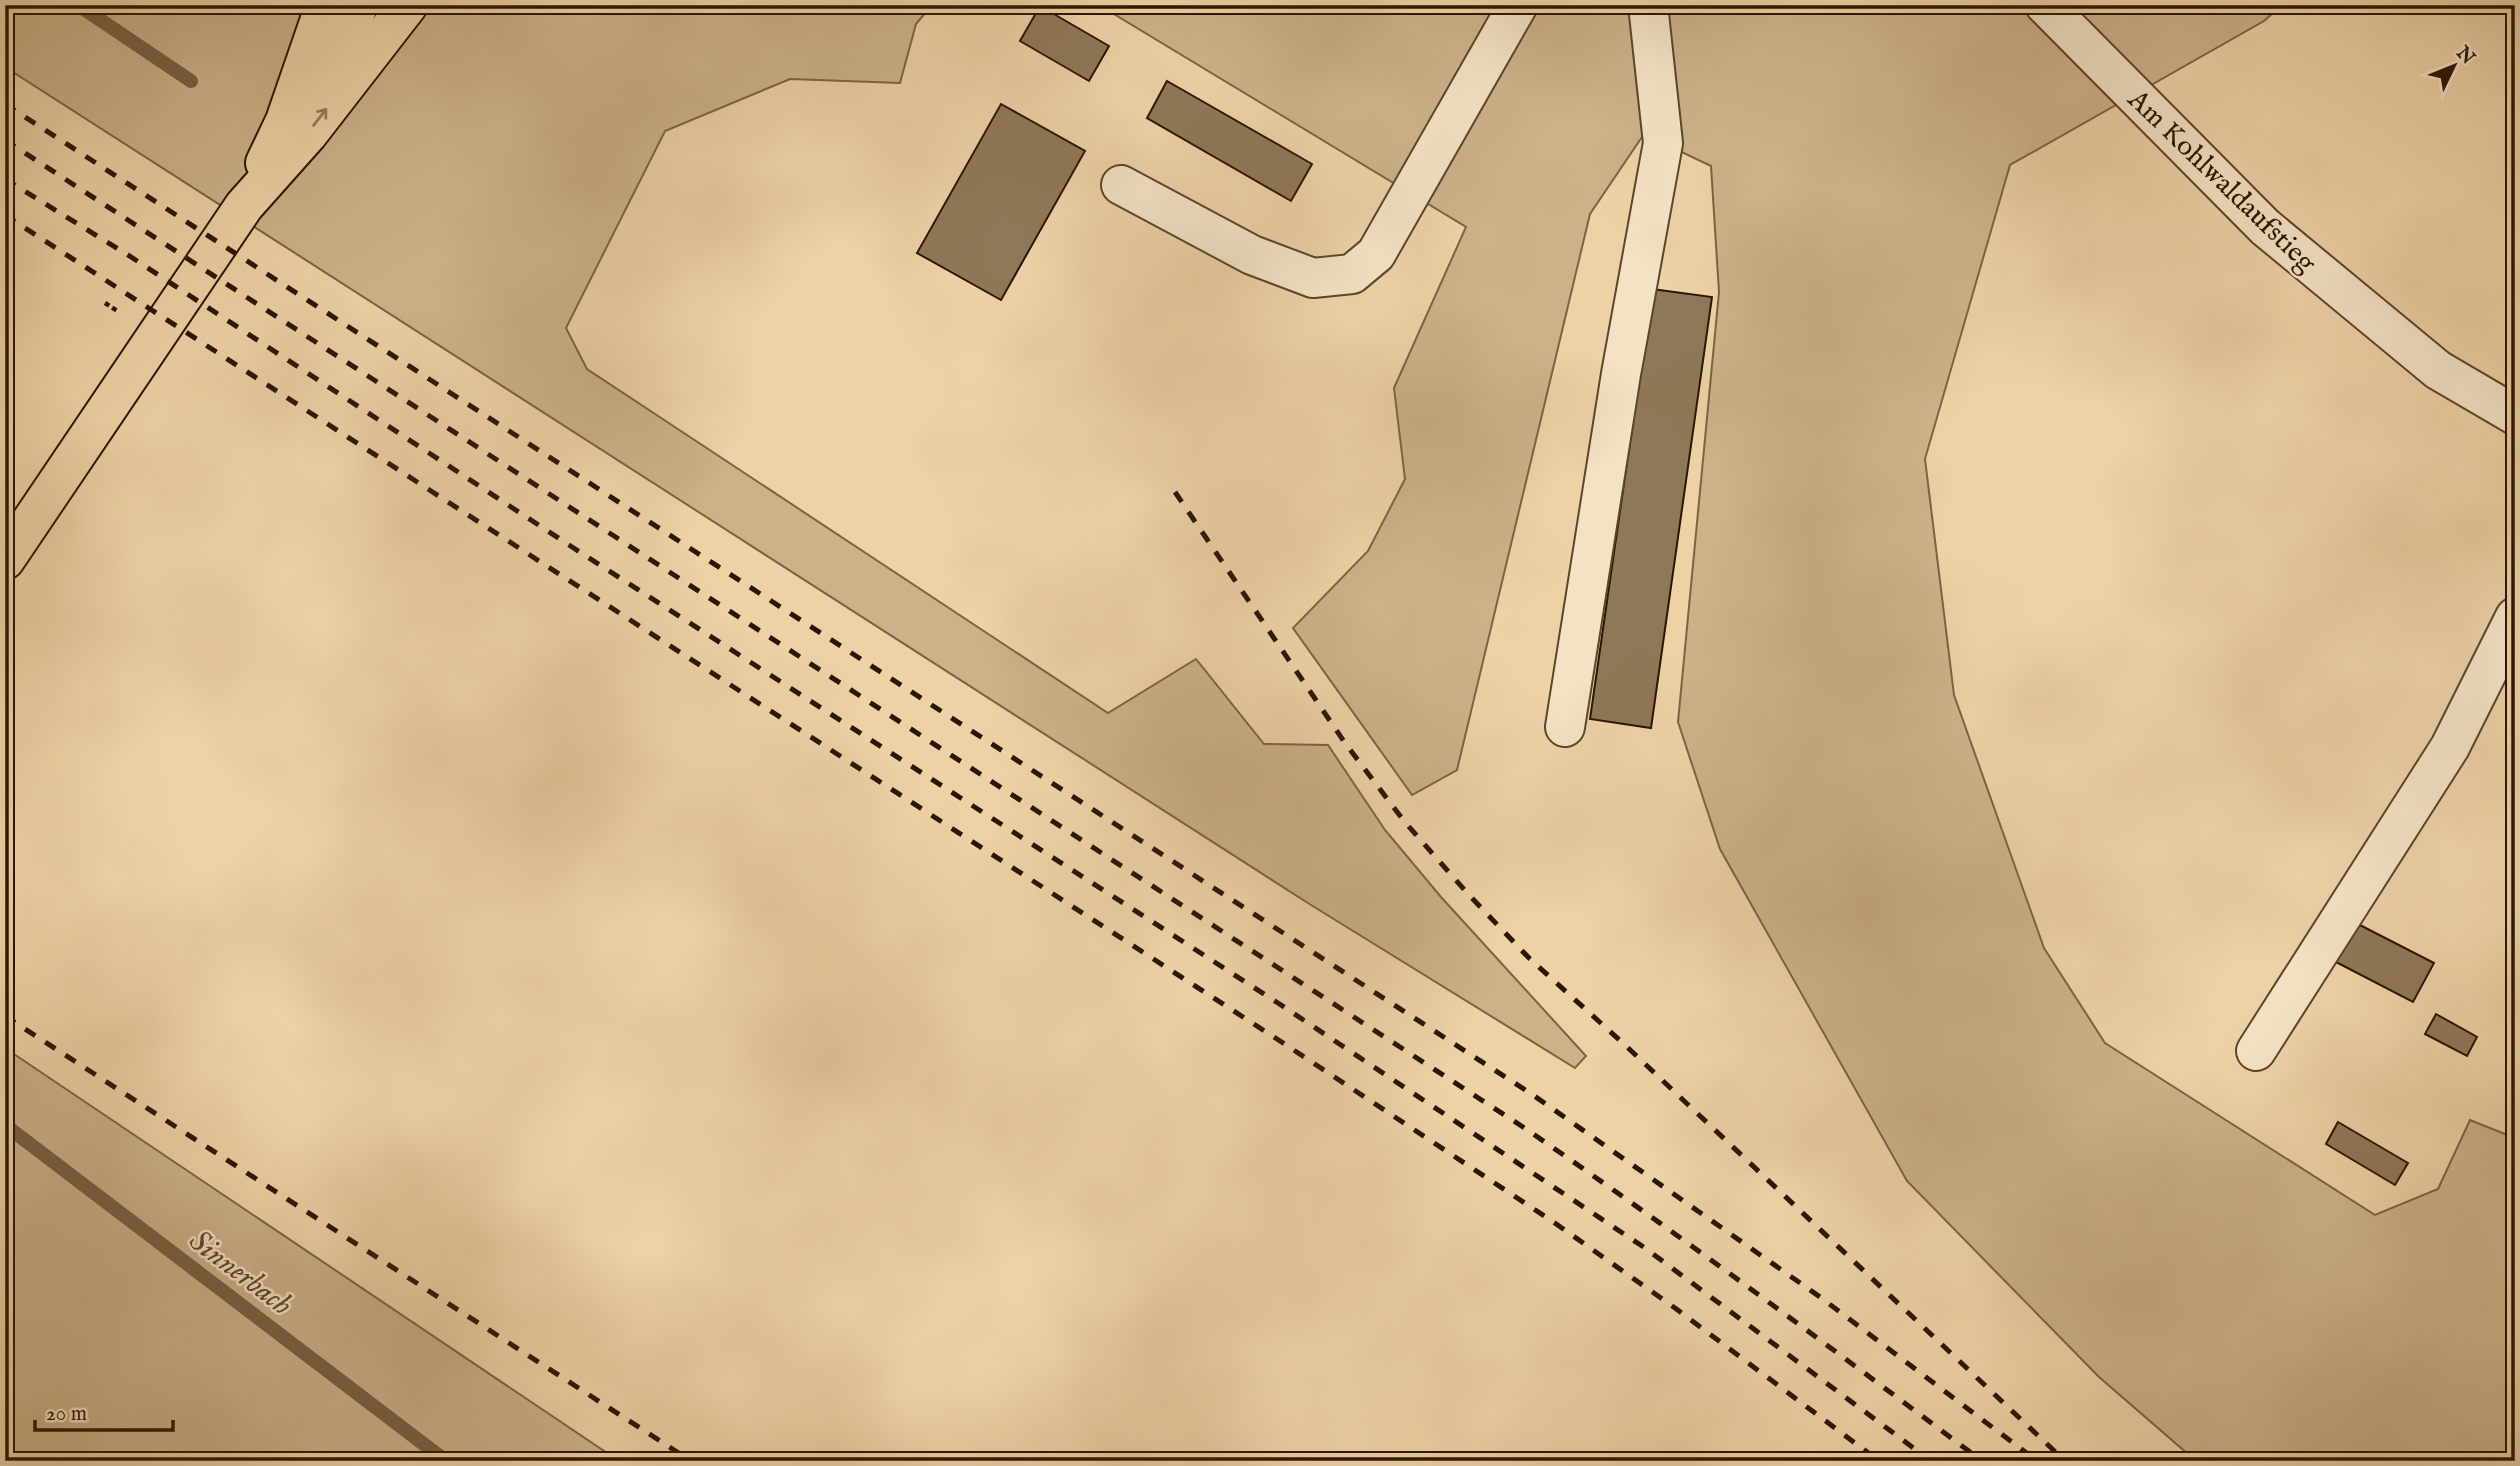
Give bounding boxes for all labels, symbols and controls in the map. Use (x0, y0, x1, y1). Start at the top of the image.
north arrow (2418, 32, 2488, 102)
text: N (2450, 41, 2480, 70)
street label: Am Kohlwaldaufstieg (2119, 82, 2323, 281)
one-way arrow (313, 109, 328, 127)
water label: Sinnerbach (181, 1223, 299, 1325)
scale bar (35, 1389, 173, 1433)
text: 20 m (46, 1401, 87, 1428)

